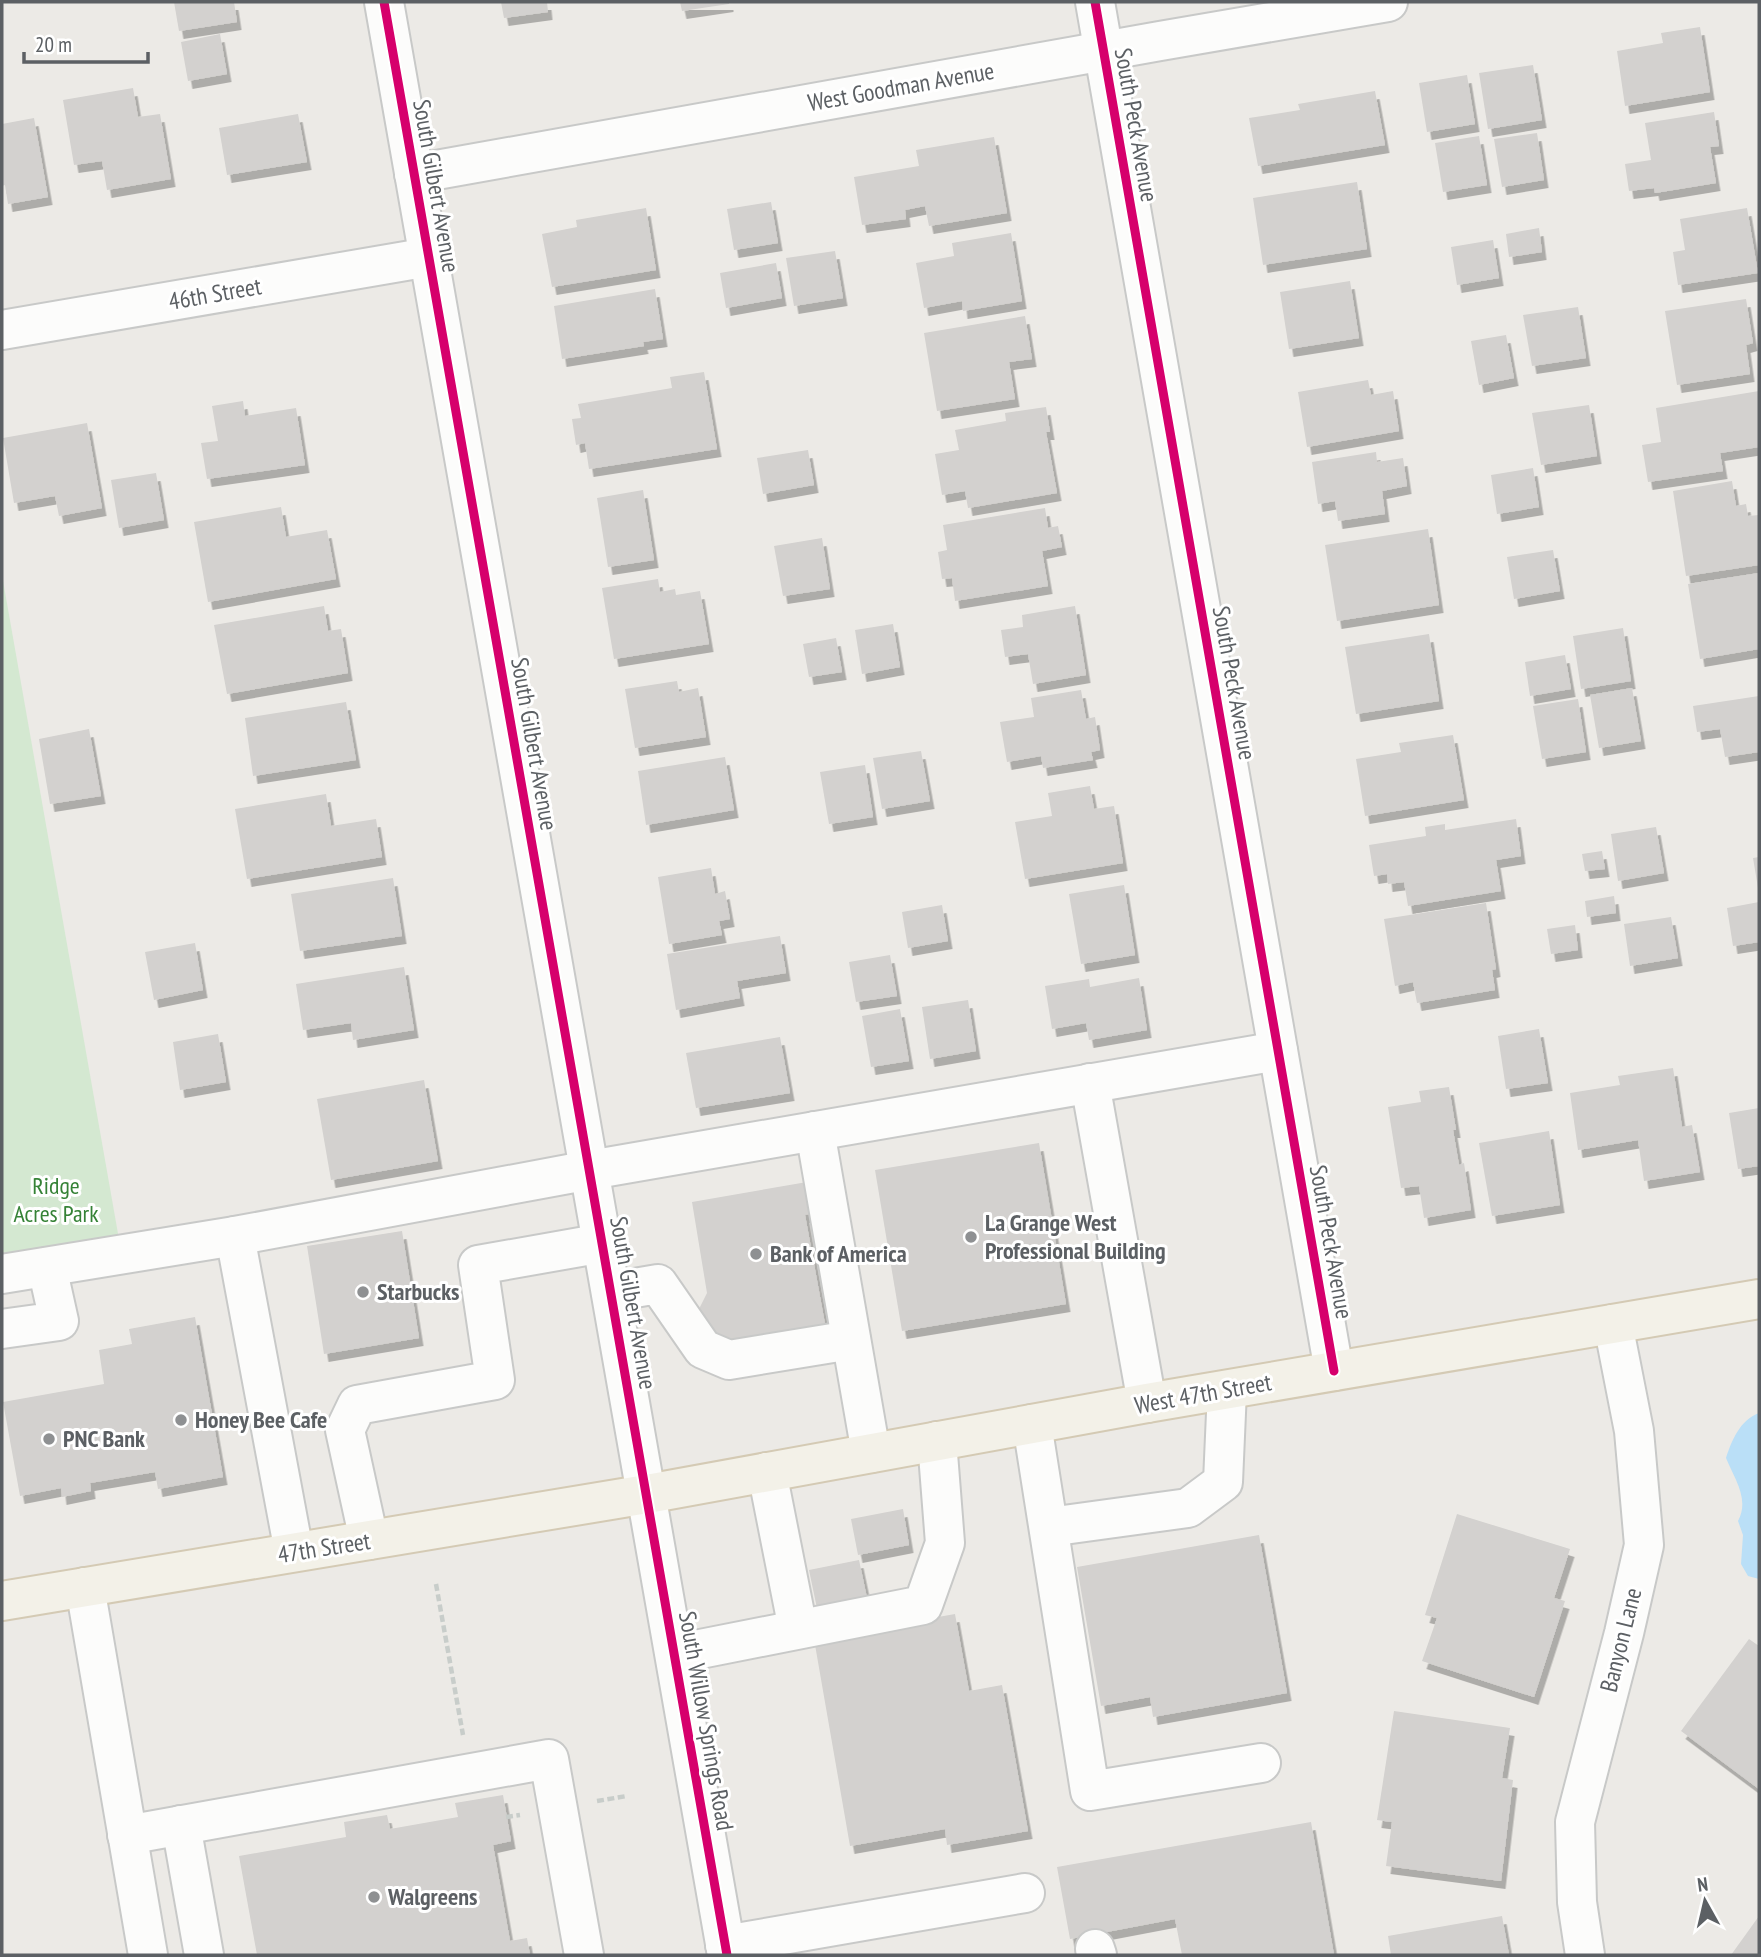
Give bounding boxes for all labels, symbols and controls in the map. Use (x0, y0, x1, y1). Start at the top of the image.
scale bar (24, 21, 149, 65)
text: 20 m (35, 31, 72, 58)
street label: South Peck Avenue (1108, 46, 1165, 204)
street label: West Goodman Avenue (805, 55, 997, 118)
street label: South Gilbert Avenue (406, 97, 467, 275)
street label: 46th Street (166, 270, 264, 317)
street label: South Peck Avenue (1206, 604, 1263, 762)
street label: South Gilbert Avenue (504, 655, 565, 833)
street label: South Peck Avenue (1303, 1163, 1360, 1321)
park label: Ridge Acres Park (14, 1170, 99, 1229)
place label: La Grange West Professional Building (985, 1207, 1166, 1266)
street label: South Gilbert Avenue (603, 1214, 664, 1392)
marker: La Grange West Professional Building (963, 1229, 979, 1245)
place label: Bank of America (770, 1238, 907, 1269)
marker: Bank of America (748, 1246, 764, 1262)
place label: Starbucks (377, 1276, 460, 1307)
marker: Starbucks (355, 1284, 371, 1300)
street label: West 47th Street (1132, 1366, 1274, 1421)
place label: Honey Bee Cafe (195, 1404, 327, 1435)
marker: Honey Bee Cafe (173, 1412, 189, 1428)
place label: PNC Bank (63, 1423, 145, 1454)
marker: PNC Bank (41, 1431, 57, 1447)
street label: 47th Street (275, 1525, 373, 1570)
street label: Banyon Lane (1593, 1585, 1648, 1695)
street label: South Willow Springs Road (672, 1609, 741, 1833)
north arrow (1670, 1866, 1740, 1936)
text: N (1696, 1872, 1709, 1897)
place label: Walgreens (387, 1881, 477, 1912)
marker: Walgreens (366, 1889, 382, 1905)

